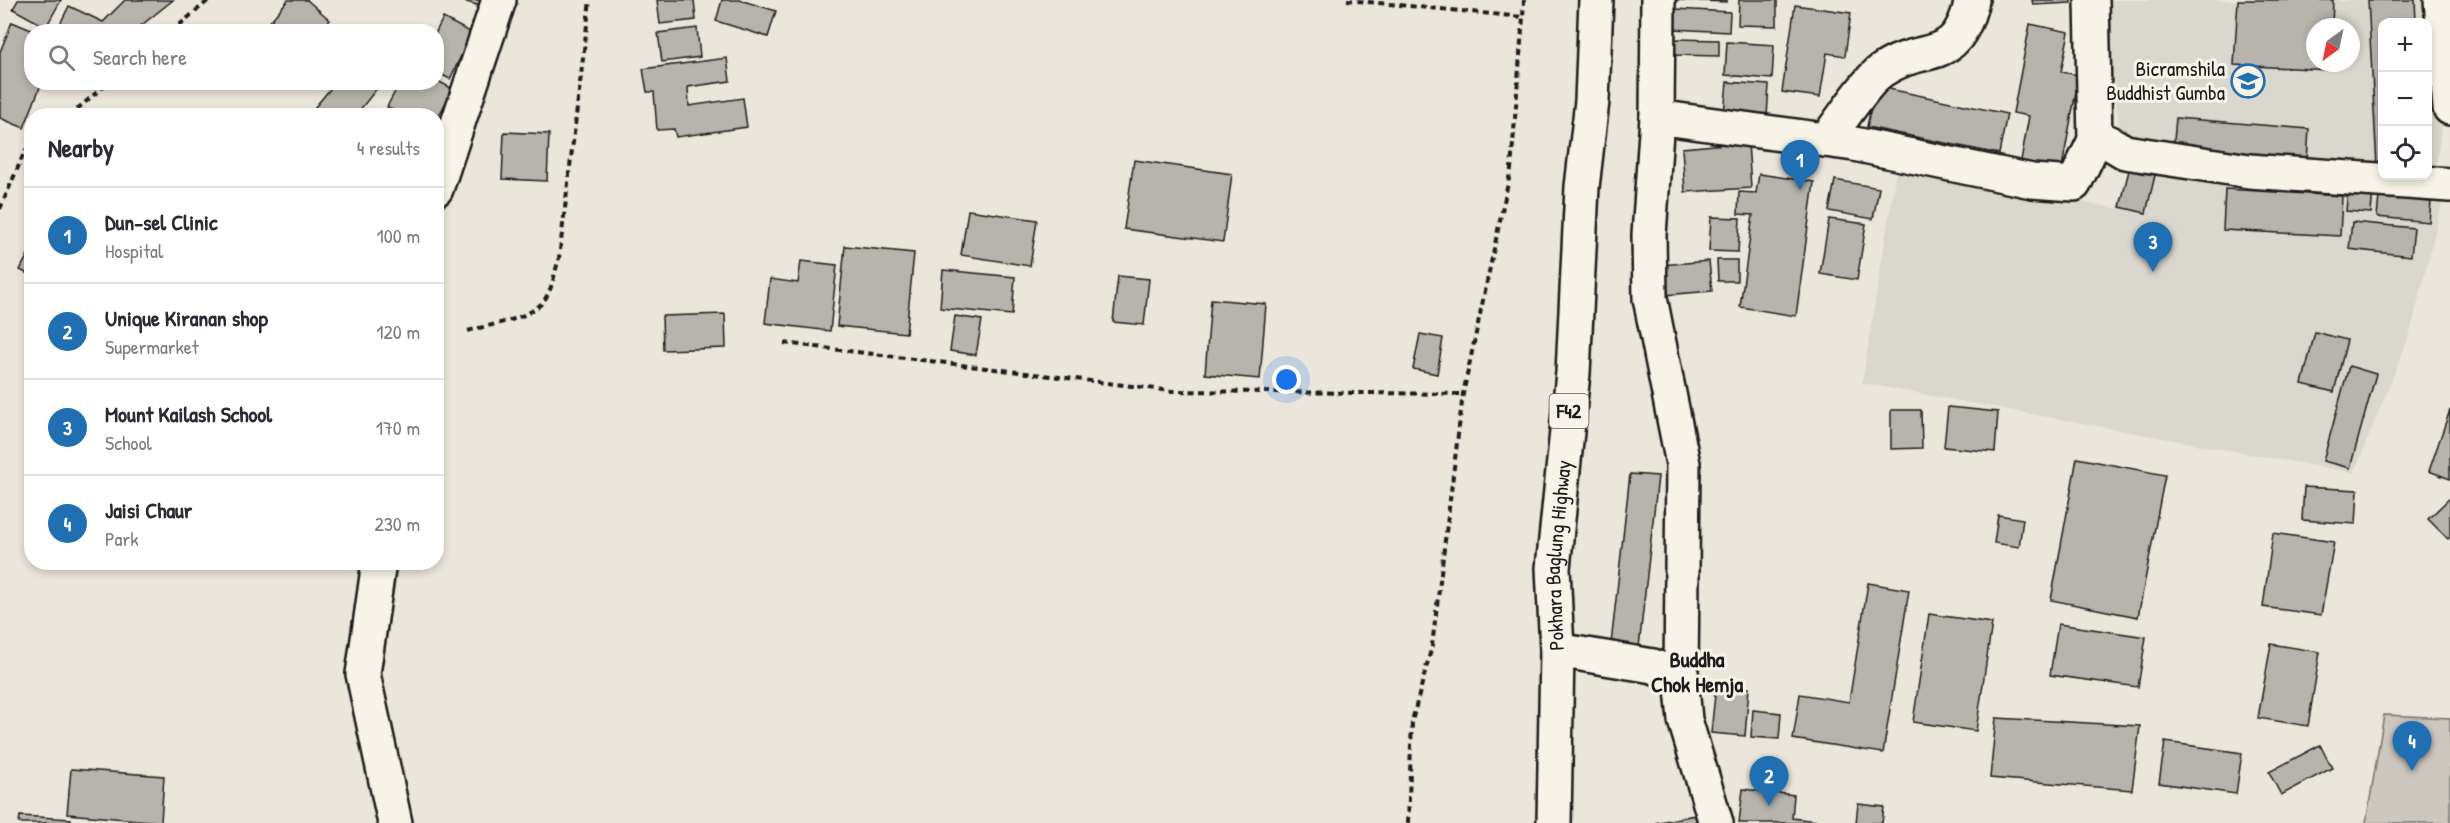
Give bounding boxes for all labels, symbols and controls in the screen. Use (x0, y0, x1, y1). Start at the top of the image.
north arrow (2306, 18, 2360, 72)
map controls (2378, 18, 2432, 180)
button: + (2378, 18, 2432, 72)
search box (24, 24, 444, 90)
icon: search (45, 41, 78, 74)
text: Search here (93, 42, 187, 72)
place label: Bicramshila Buddhist Gumba (2106, 54, 2225, 107)
school or university icon: Bicramshila Buddhist Gumba (2230, 63, 2266, 99)
button: − (2378, 72, 2432, 126)
button: locate (2378, 126, 2432, 180)
text: Nearby (48, 130, 114, 165)
text: 4 results (357, 134, 420, 161)
pin: 1 (1780, 140, 1820, 190)
text: Dun-sel Clinic (105, 207, 217, 237)
text: 1 (64, 222, 71, 249)
text: 100 m (377, 222, 420, 249)
pin: 3 (2134, 222, 2172, 272)
text: Hospital (105, 237, 163, 264)
text: Unique Kiranan shop (105, 303, 268, 333)
text: 2 (63, 318, 72, 345)
text: 120 m (376, 318, 420, 345)
text: Supermarket (105, 333, 199, 360)
your location (1272, 365, 1301, 394)
road number: F42 (1550, 394, 1588, 428)
text: Mount Kailash School (105, 399, 272, 429)
text: 3 (63, 414, 72, 441)
text: 170 m (376, 414, 420, 441)
text: School (105, 429, 152, 456)
street label: Pokhara Baglung Highway (1538, 459, 1578, 651)
text: Jaisi Chaur (105, 495, 192, 525)
text: 4 (64, 510, 71, 537)
text: 230 m (375, 510, 420, 537)
text: Park (105, 525, 138, 552)
district label: Buddha Chok Hemja (1651, 644, 1743, 699)
pin: 4 (2392, 722, 2432, 771)
pin: 2 (1750, 756, 1788, 806)

